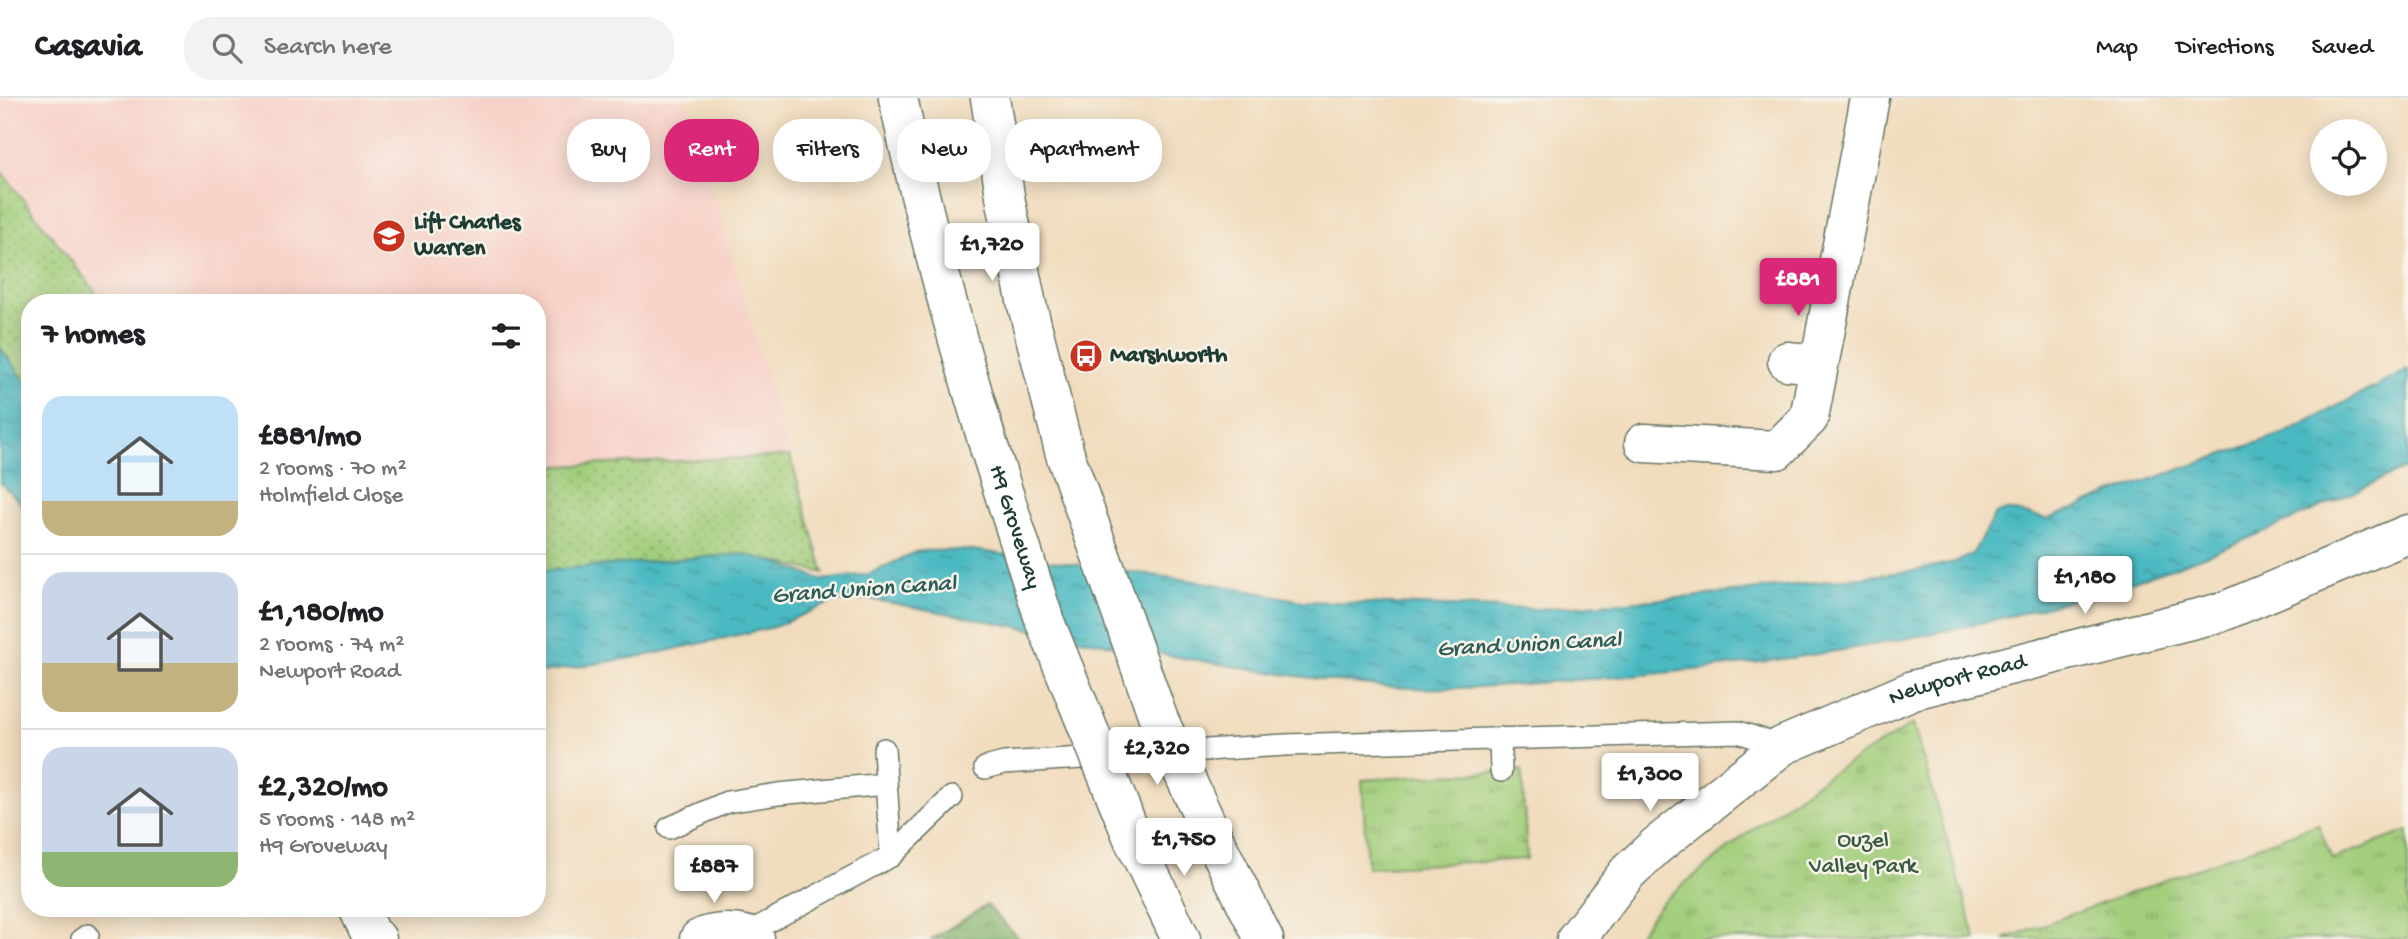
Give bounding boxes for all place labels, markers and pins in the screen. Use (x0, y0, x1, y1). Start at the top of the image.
place label: Lift Charles Warren (413, 210, 522, 263)
school or university icon: Lift Charles Warren (370, 217, 408, 255)
pin: £1,720 (935, 223, 1049, 283)
pin: £881 (1757, 258, 1839, 318)
bus stop icon: Marshworth (1067, 337, 1105, 375)
place label: Marshworth (1110, 343, 1228, 370)
pin: £1,180 (2028, 556, 2142, 616)
pin: £2,320 (1100, 728, 1214, 787)
pin: £1,300 (1593, 754, 1707, 813)
pin: £1,750 (1127, 818, 1241, 878)
pin: £887 (673, 846, 755, 905)

